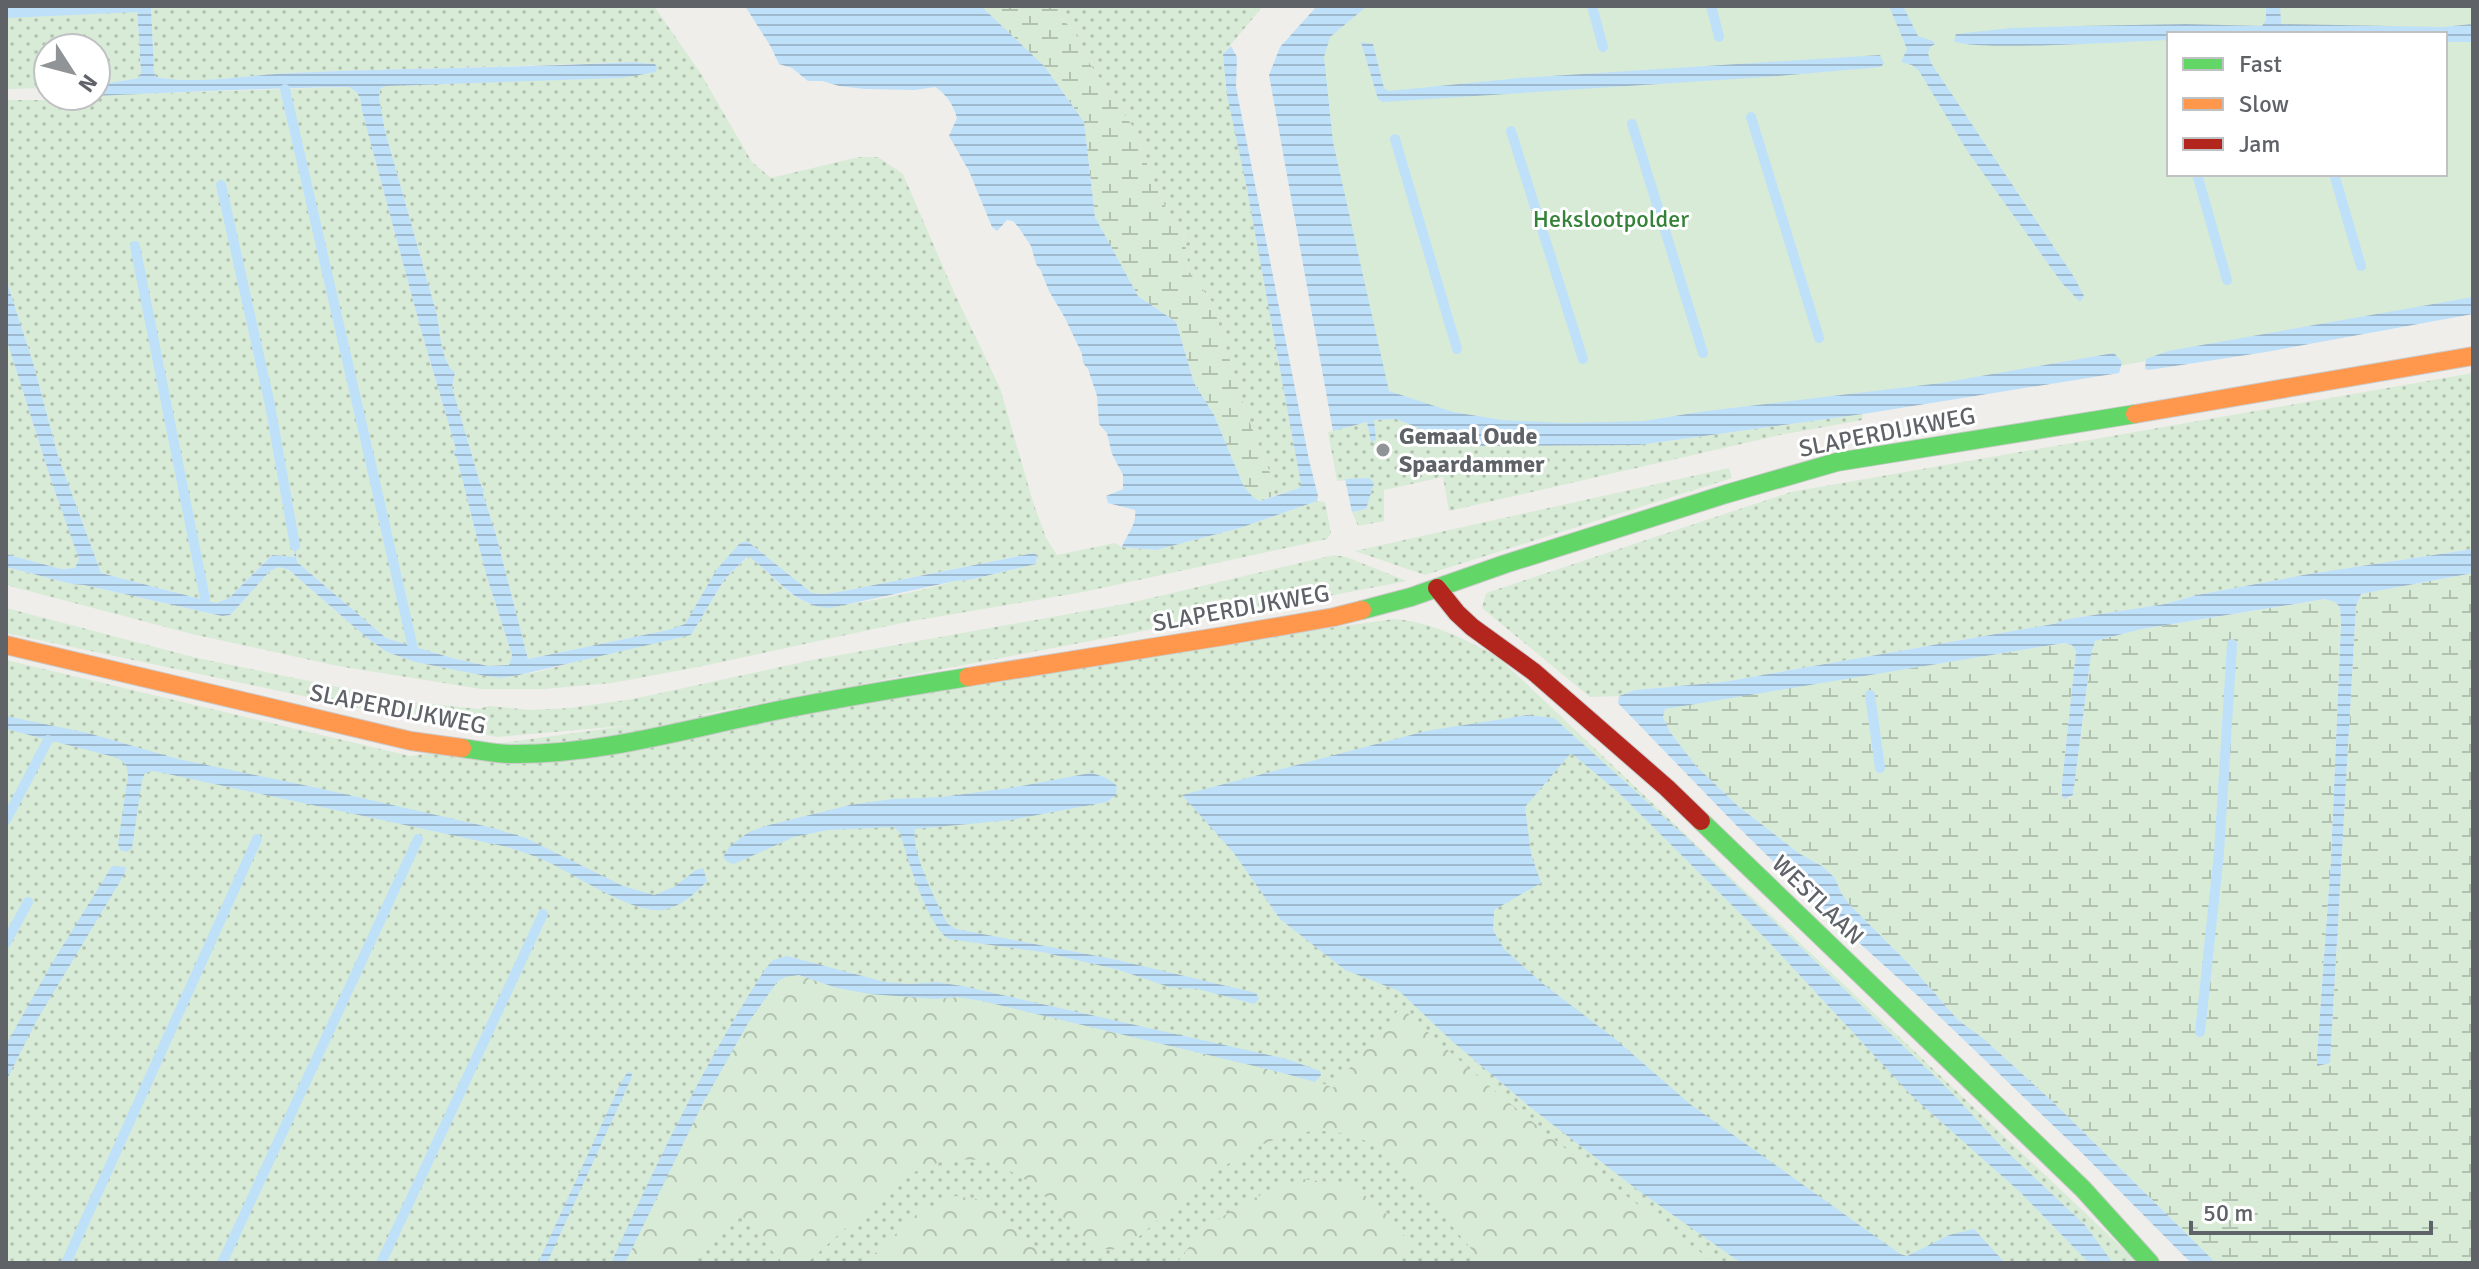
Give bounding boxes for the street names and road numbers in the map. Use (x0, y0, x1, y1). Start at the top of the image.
street label: SLAPERDIJKWEG (1796, 400, 1978, 464)
street label: SLAPERDIJKWEG (1150, 578, 1332, 638)
street label: SLAPERDIJKWEG (307, 677, 489, 741)
street label: WESTLAAN (1766, 849, 1870, 951)

